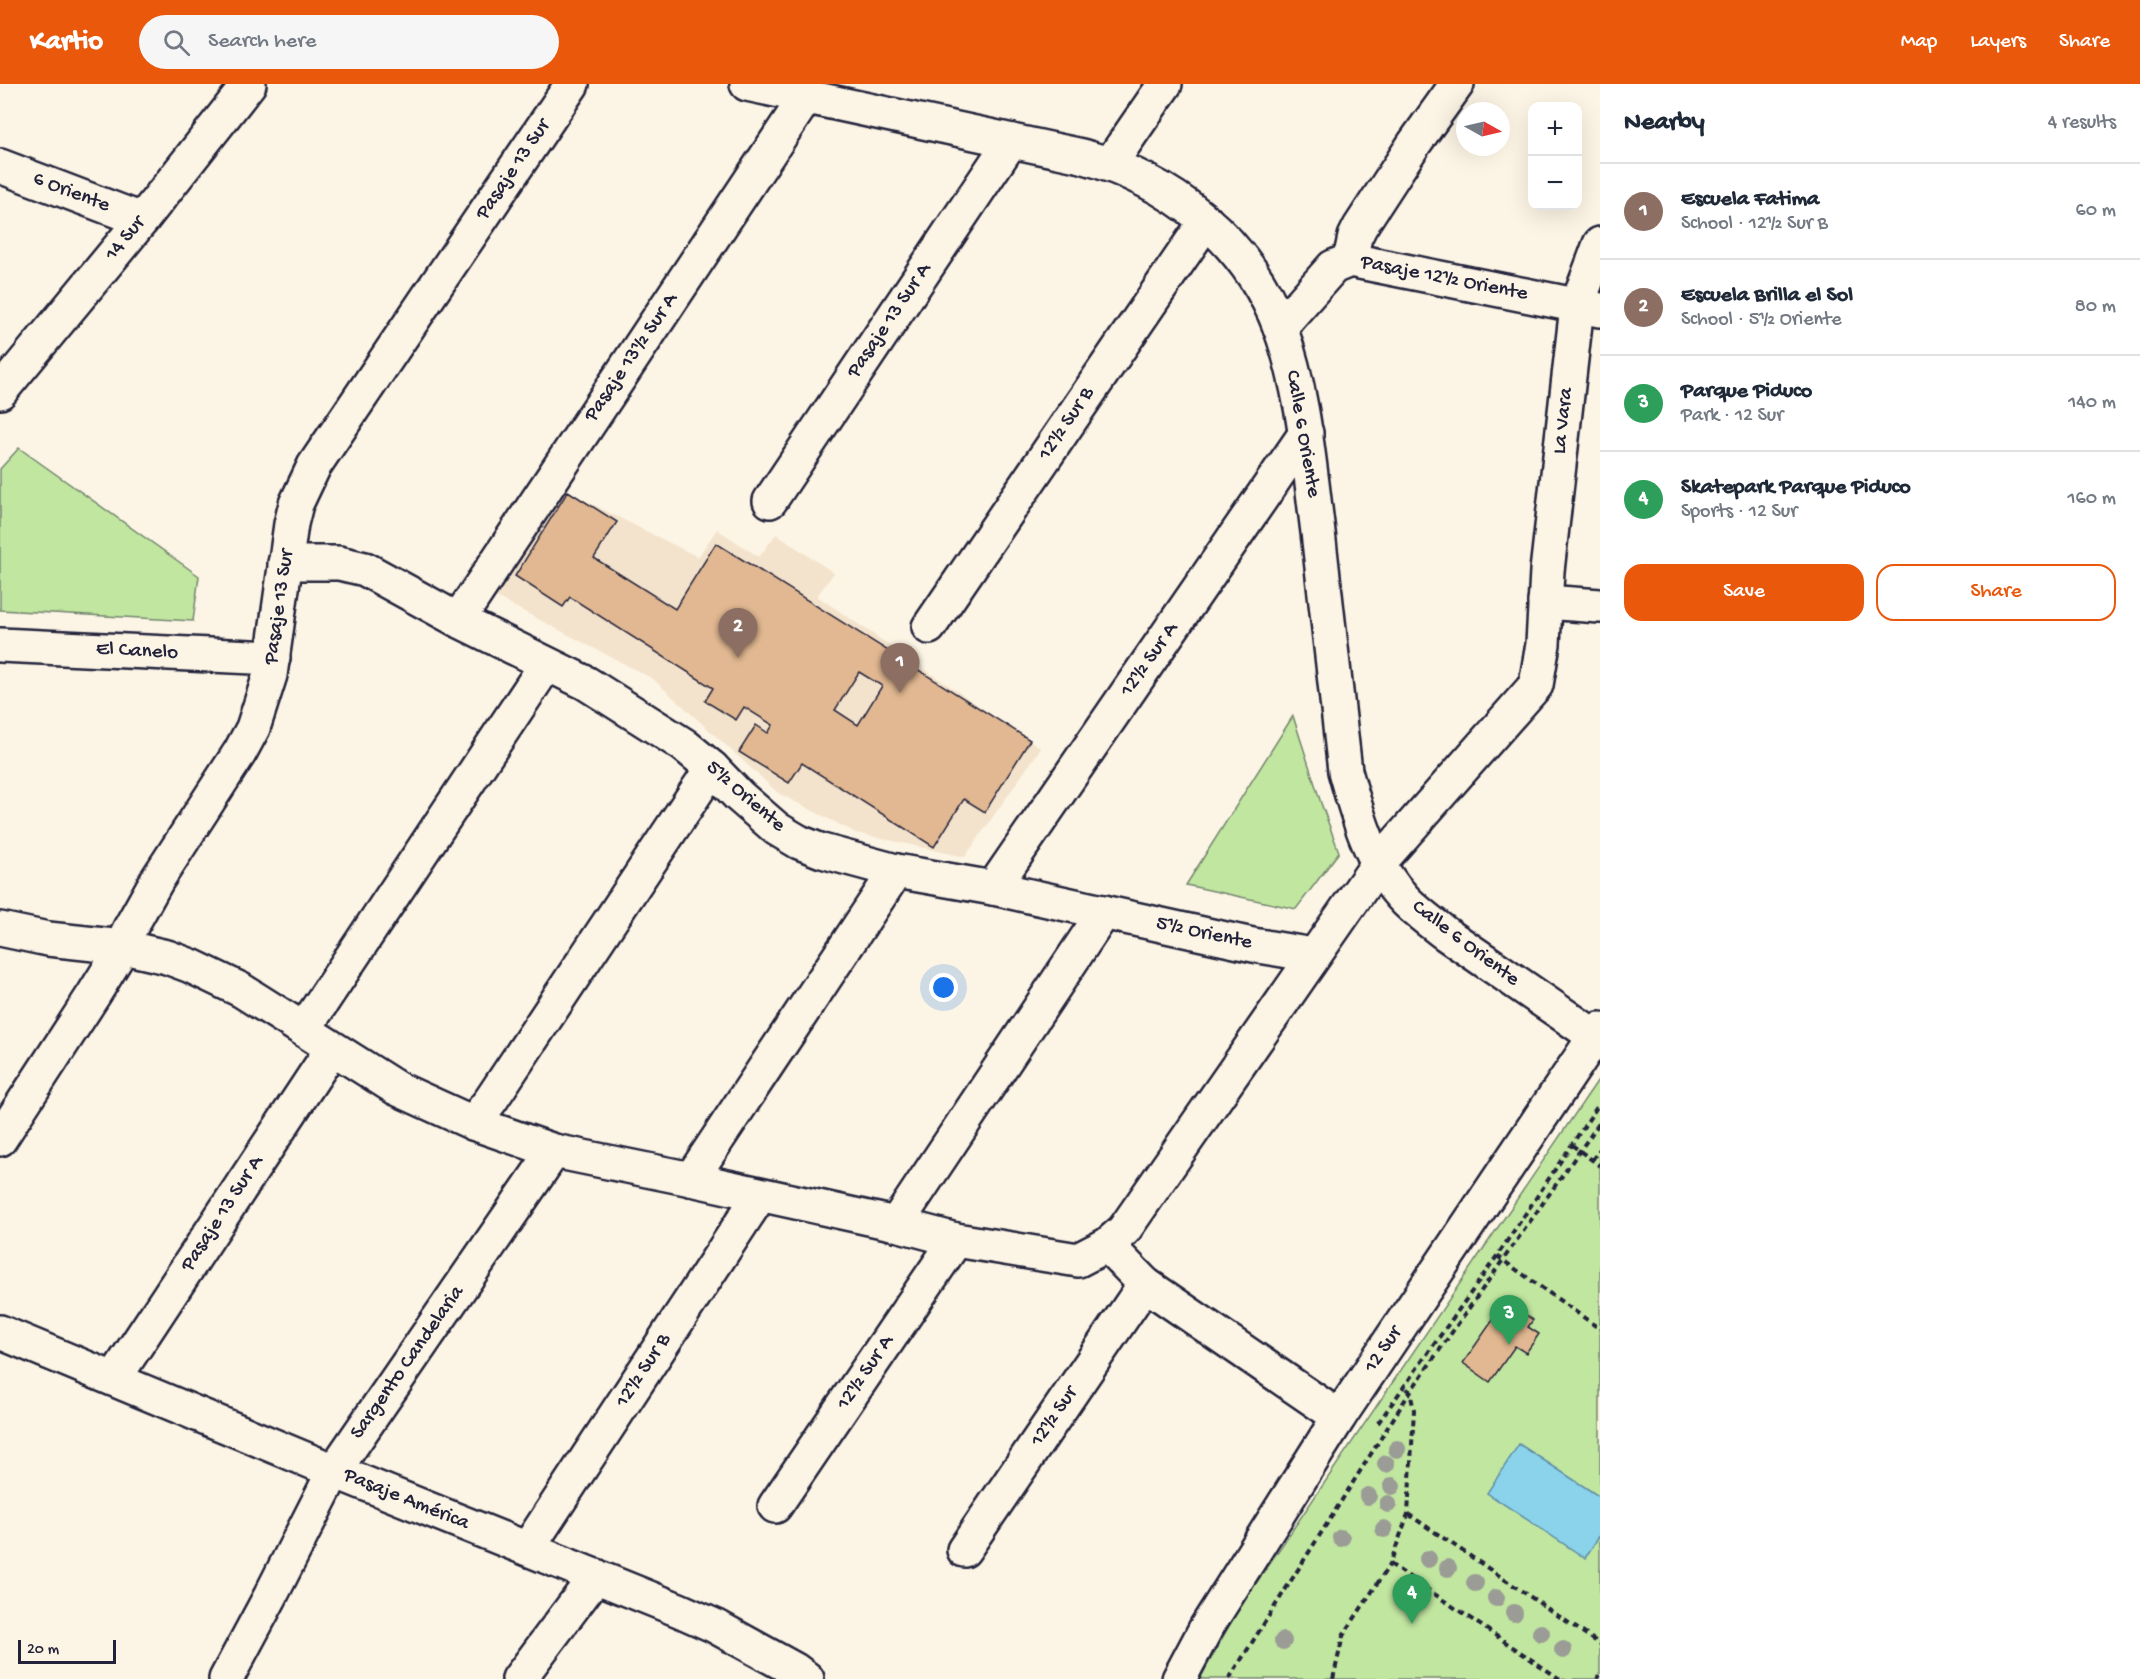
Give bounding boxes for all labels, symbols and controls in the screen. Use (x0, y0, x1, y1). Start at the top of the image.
search box (139, 15, 559, 69)
text: Kartio (30, 26, 103, 59)
icon: search (160, 26, 193, 59)
text: Search here (208, 29, 316, 55)
text: Map (1901, 30, 1937, 55)
text: Layers (1970, 30, 2026, 55)
text: Share (2059, 30, 2110, 55)
north arrow (1456, 102, 1510, 156)
map controls (1528, 102, 1582, 210)
button: + (1528, 102, 1582, 156)
text: Nearby (1624, 108, 1705, 139)
text: 4 results (2048, 112, 2116, 135)
street label: Pasaje 13 Sur (471, 114, 558, 226)
button: − (1528, 156, 1582, 210)
street label: 6 Oriente (29, 167, 114, 220)
text: Escuela Fatima (1681, 187, 1819, 213)
text: 1 (1639, 200, 1648, 223)
text: 60 m (2076, 200, 2116, 223)
street label: 14 Sur (100, 210, 153, 267)
text: School · 12½ Sur B (1681, 213, 1828, 236)
street label: Pasaje 12½ Oriente (1357, 250, 1531, 308)
street label: Pasaje 13 Sur A (842, 257, 939, 384)
text: Escuela Brilla el Sol (1681, 283, 1853, 309)
street label: Pasaje 13½ Sur A (579, 288, 685, 428)
text: 2 (1639, 296, 1648, 319)
text: 80 m (2075, 296, 2116, 319)
text: School · 5½ Oriente (1681, 309, 1842, 332)
street label: Calle 6 Oriente (1279, 369, 1326, 501)
text: Parque Piduco (1681, 379, 1812, 405)
street label: 12½ Sur B (1033, 382, 1101, 466)
street label: La Vara (1548, 385, 1580, 456)
text: 3 (1638, 392, 1649, 415)
text: 140 m (2068, 392, 2116, 415)
text: Park · 12 Sur (1681, 405, 1783, 428)
text: Skatepark Parque Piduco (1681, 475, 1911, 501)
text: 4 (1639, 488, 1648, 511)
text: 160 m (2067, 488, 2116, 511)
text: Sports · 12 Sur (1681, 501, 1797, 524)
street label: Pasaje 13 Sur (259, 546, 301, 667)
button: Save (1624, 564, 1864, 621)
button: Share (1876, 564, 2116, 621)
pin: 2 (718, 608, 758, 658)
street label: 12½ Sur A (1115, 617, 1185, 703)
street label: El Canelo (95, 637, 179, 667)
pin: 1 (880, 644, 920, 693)
street label: 5½ Oriente (700, 756, 791, 839)
street label: Calle 6 Oriente (1406, 895, 1525, 993)
street label: 5½ Oriente (1154, 912, 1255, 957)
your location (929, 973, 958, 1002)
street label: Pasaje 13 Sur A (176, 1150, 271, 1278)
street label: Sargento Candelaria (346, 1280, 471, 1445)
pin: 3 (1490, 1296, 1528, 1345)
street label: 12 Sur (1359, 1321, 1409, 1379)
street label: 12½ Sur B (610, 1328, 678, 1413)
street label: 12½ Sur A (831, 1330, 901, 1416)
street label: 12½ Sur (1025, 1381, 1085, 1453)
street label: Pasaje América (339, 1463, 474, 1537)
pin: 4 (1392, 1574, 1432, 1624)
scale bar (18, 1637, 116, 1664)
text: 20 m (27, 1641, 59, 1660)

